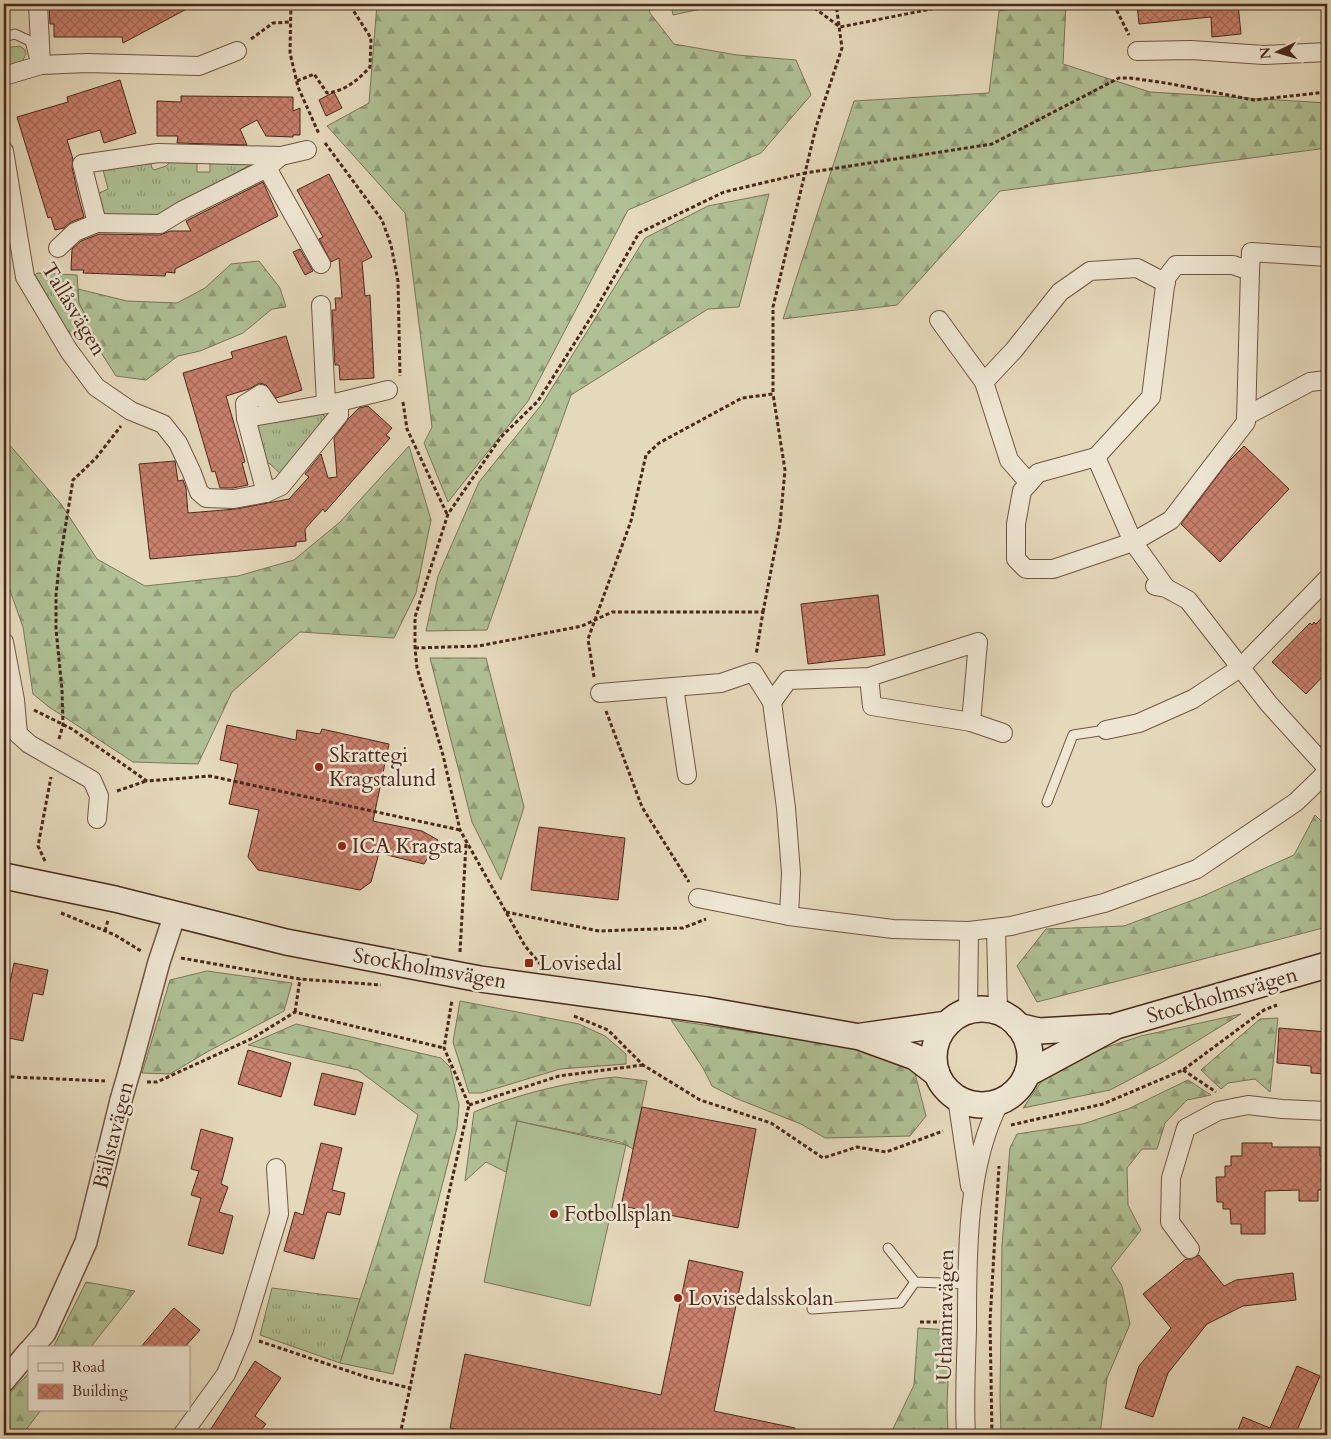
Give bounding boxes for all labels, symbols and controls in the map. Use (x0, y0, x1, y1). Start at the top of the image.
north arrow (1254, 28, 1304, 78)
text: N (1256, 46, 1276, 60)
street label: Tallåsvägen (34, 257, 113, 362)
place label: Skrattegi Kragstalund (329, 741, 436, 794)
marker: Skrattegi Kragstalund (313, 761, 325, 773)
place label: ICA Kragsta (352, 832, 463, 861)
marker: ICA Kragsta (336, 840, 348, 852)
street label: Stockholmsvägen (351, 941, 509, 996)
place label: Lovisedal (539, 949, 622, 978)
marker: Lovisedal (523, 957, 535, 969)
street label: Stockholmsvägen (1143, 960, 1301, 1031)
street label: Bällstavägen (86, 1078, 141, 1192)
place label: Fotbollsplan (564, 1200, 672, 1229)
marker: Fotbollsplan (548, 1208, 560, 1220)
street label: Uthamravägen (930, 1249, 961, 1381)
place label: Lovisedalsskolan (688, 1284, 834, 1313)
marker: Lovisedalsskolan (672, 1292, 684, 1304)
legend (28, 1346, 190, 1412)
text: Road (72, 1357, 105, 1377)
text: Building (72, 1381, 128, 1401)

